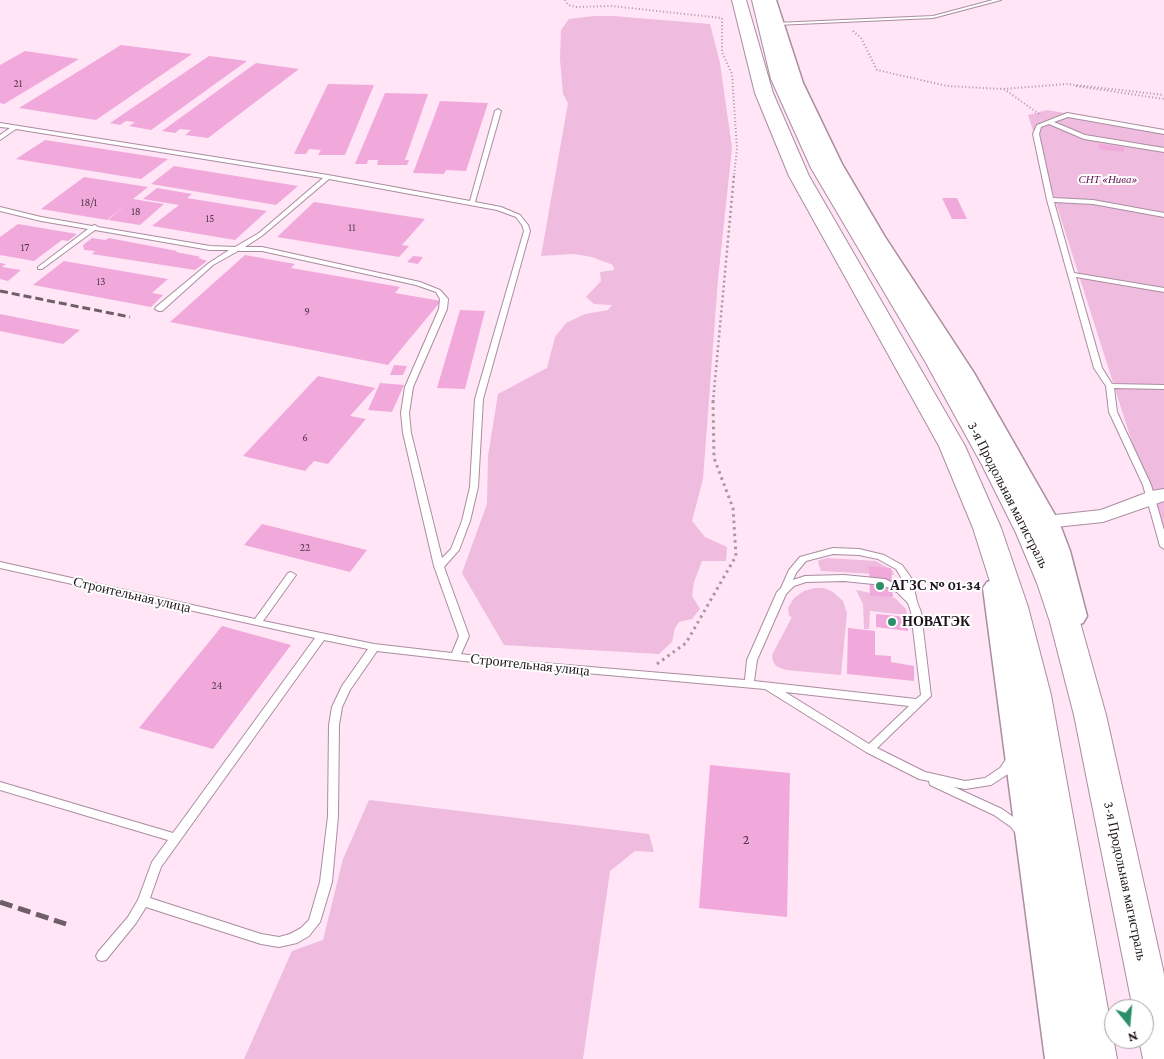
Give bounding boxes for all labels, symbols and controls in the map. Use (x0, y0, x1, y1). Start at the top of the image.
house number: 21 (14, 77, 22, 91)
park label: СНТ «Нива» (1078, 173, 1138, 187)
house number: 18/1 (81, 196, 97, 210)
house number: 18 (131, 205, 141, 219)
house number: 15 (206, 212, 214, 226)
house number: 11 (348, 221, 356, 235)
house number: 17 (21, 241, 29, 255)
house number: 13 (97, 275, 105, 289)
house number: 9 (304, 305, 310, 319)
street label: 3-я Продольная магистраль (964, 419, 1052, 571)
house number: 6 (302, 431, 308, 445)
house number: 22 (300, 541, 310, 555)
street label: Строительная улица (72, 573, 192, 617)
place label: АГЗС № 01-34 (890, 578, 981, 594)
marker: АГЗС № 01-34 (874, 580, 886, 592)
place label: НОВАТЭК (902, 614, 970, 630)
marker: НОВАТЭК (886, 616, 898, 628)
street label: Строительная улица (469, 650, 591, 680)
house number: 24 (212, 679, 222, 693)
street label: 3-я Продольная магистраль (1100, 800, 1150, 962)
house number: 2 (743, 832, 749, 848)
north arrow (1104, 999, 1154, 1049)
text: N (1126, 1028, 1140, 1046)

